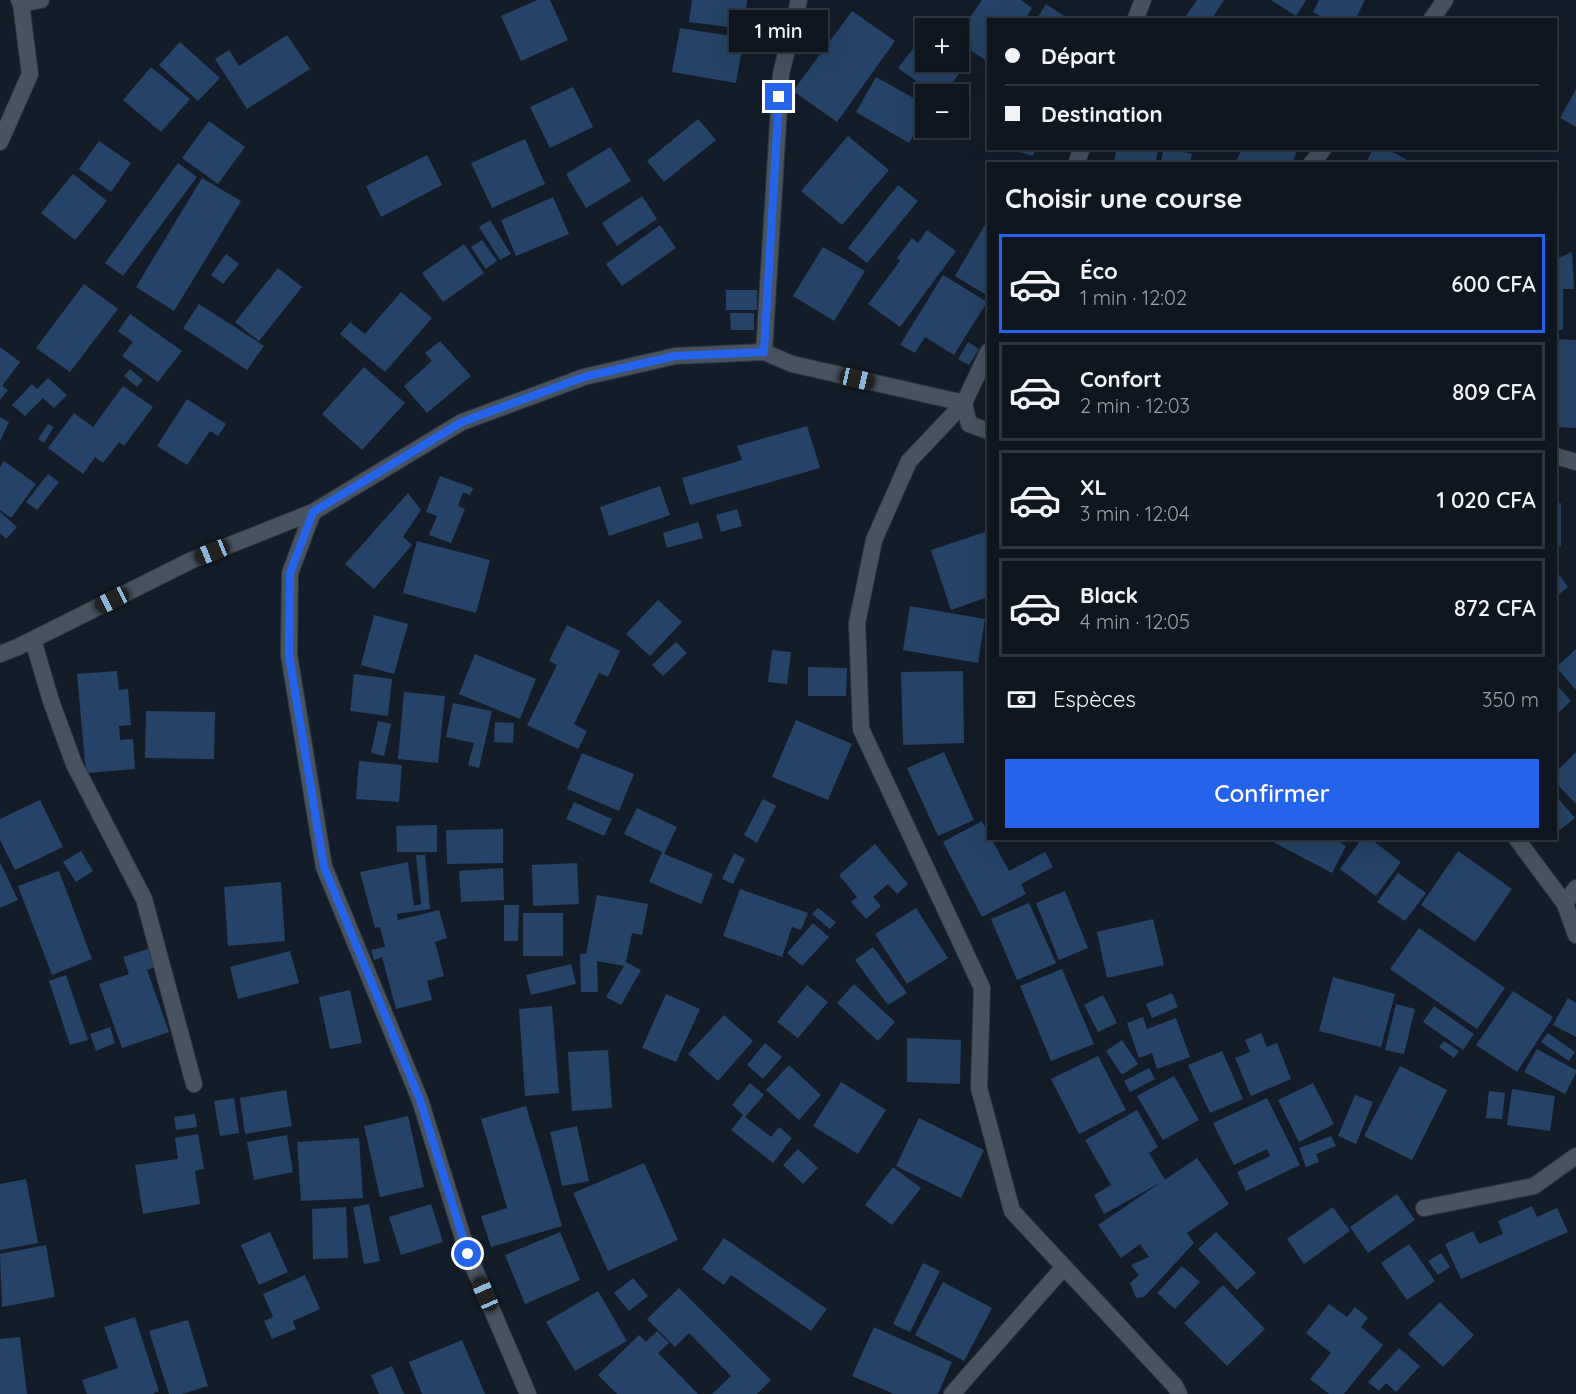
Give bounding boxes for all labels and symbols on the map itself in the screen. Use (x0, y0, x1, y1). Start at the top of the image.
callout: 1 min (730, 10, 828, 52)
route end (765, 83, 792, 110)
car (837, 366, 877, 392)
car (192, 537, 232, 567)
car (92, 584, 132, 616)
route start (454, 1240, 481, 1267)
car (469, 1274, 501, 1314)

